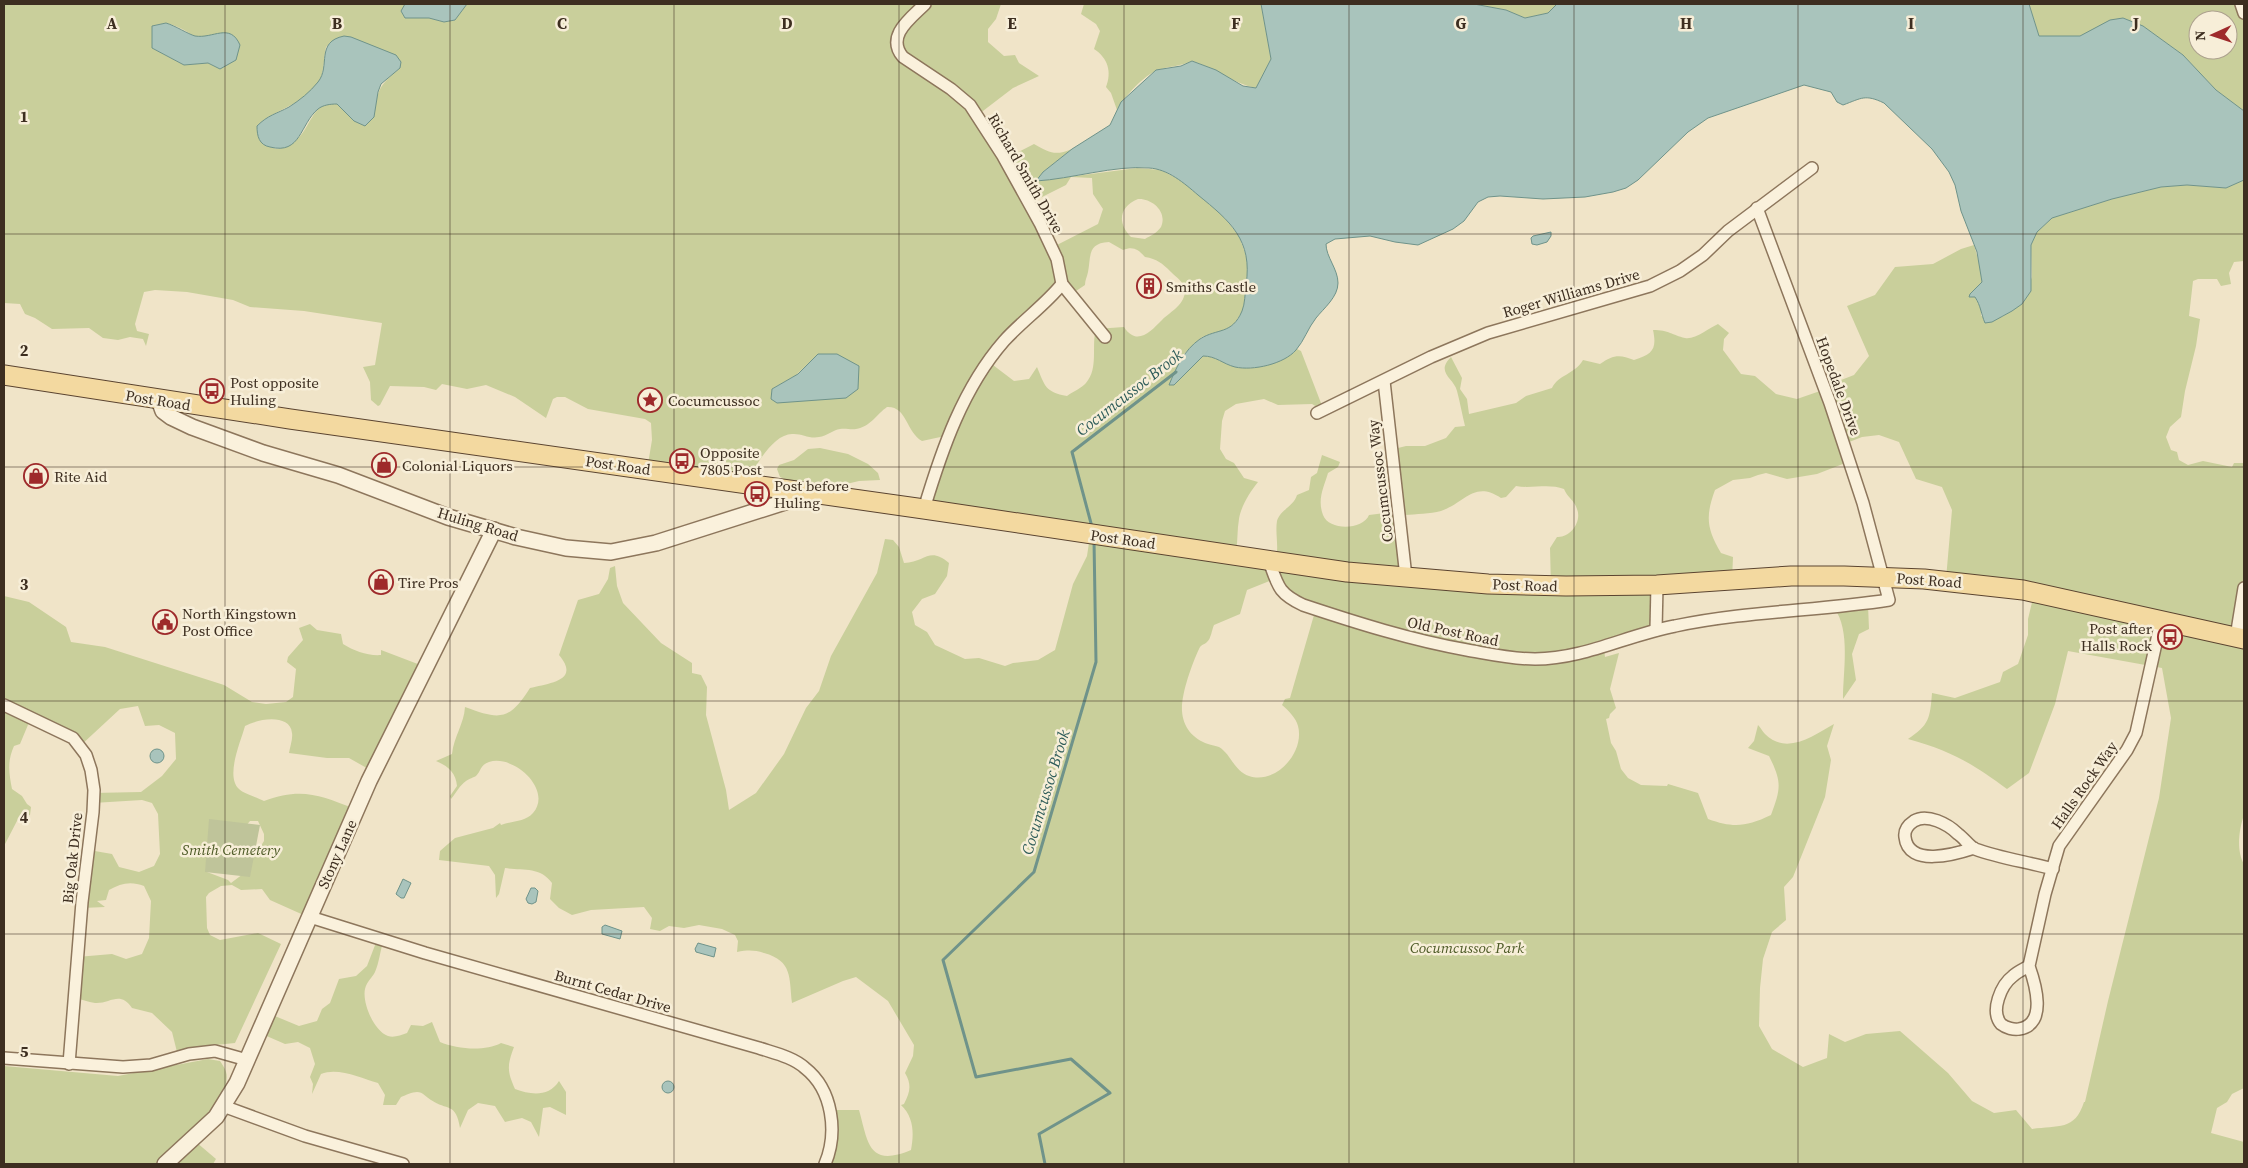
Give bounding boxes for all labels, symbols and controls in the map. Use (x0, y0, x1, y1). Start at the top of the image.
north arrow (2188, 10, 2238, 60)
text: A (107, 12, 118, 34)
text: B (332, 12, 343, 34)
text: C (557, 12, 567, 34)
text: D (781, 12, 793, 34)
text: E (1007, 12, 1017, 34)
text: F (1231, 12, 1241, 34)
text: G (1456, 12, 1467, 34)
text: H (1680, 12, 1692, 34)
text: I (1908, 12, 1914, 34)
text: J (2132, 12, 2139, 34)
text: N (2190, 30, 2210, 41)
text: 1 (20, 105, 28, 127)
street label: Richard Smith Drive (983, 109, 1069, 237)
street label: Roger Williams Drive (1500, 263, 1642, 323)
building icon: Smiths Castle (1136, 273, 1162, 299)
place label: Smiths Castle (1166, 276, 1257, 297)
street label: Hopedale Drive (1811, 334, 1867, 439)
text: 2 (20, 339, 29, 361)
water label: Cocumcussoc Brook (1071, 343, 1187, 441)
place label: Post opposite Huling (230, 372, 319, 410)
bus stop icon: Post opposite Huling (199, 378, 225, 404)
street label: Post Road (124, 384, 193, 416)
place icon: Cocumcussoc (637, 387, 663, 413)
place label: Cocumcussoc (668, 390, 760, 411)
street label: Cocumcussoc Way (1362, 418, 1398, 544)
place label: Opposite 7805 Post (700, 442, 762, 480)
bus stop icon: Opposite 7805 Post (669, 448, 695, 474)
street label: Post Road (584, 450, 652, 480)
shop icon: Colonial Liquors (371, 452, 397, 478)
place label: Colonial Liquors (402, 455, 513, 476)
shop icon: Rite Aid (23, 463, 49, 489)
place label: Rite Aid (54, 466, 108, 487)
place label: Post before Huling (774, 475, 849, 513)
bus stop icon: Post before Huling (744, 481, 770, 507)
street label: Huling Road (435, 502, 521, 546)
street label: Post Road (1089, 524, 1157, 554)
street label: Post Road (1896, 567, 1963, 593)
shop icon: Tire Pros (368, 569, 394, 595)
place label: Tire Pros (398, 572, 459, 593)
text: 3 (20, 573, 29, 595)
street label: Post Road (1492, 573, 1559, 597)
place label: North Kingstown Post Office (182, 603, 297, 641)
public building icon: North Kingstown Post Office (152, 609, 178, 635)
street label: Old Post Road (1405, 611, 1501, 651)
place label: Post after Halls Rock (2081, 618, 2153, 656)
bus stop icon: Post after Halls Rock (2157, 624, 2183, 650)
water label: Cocumcussoc Brook (1016, 726, 1075, 857)
street label: Halls Rock Way (2046, 737, 2122, 833)
text: 4 (20, 806, 29, 828)
street label: Big Oak Drive (57, 811, 87, 904)
street label: Stony Lane (312, 816, 362, 892)
park label: Smith Cemetery (182, 839, 281, 860)
park label: Cocumcussoc Park (1410, 937, 1525, 958)
street label: Burnt Cedar Drive (552, 964, 674, 1018)
text: 5 (20, 1040, 29, 1062)

